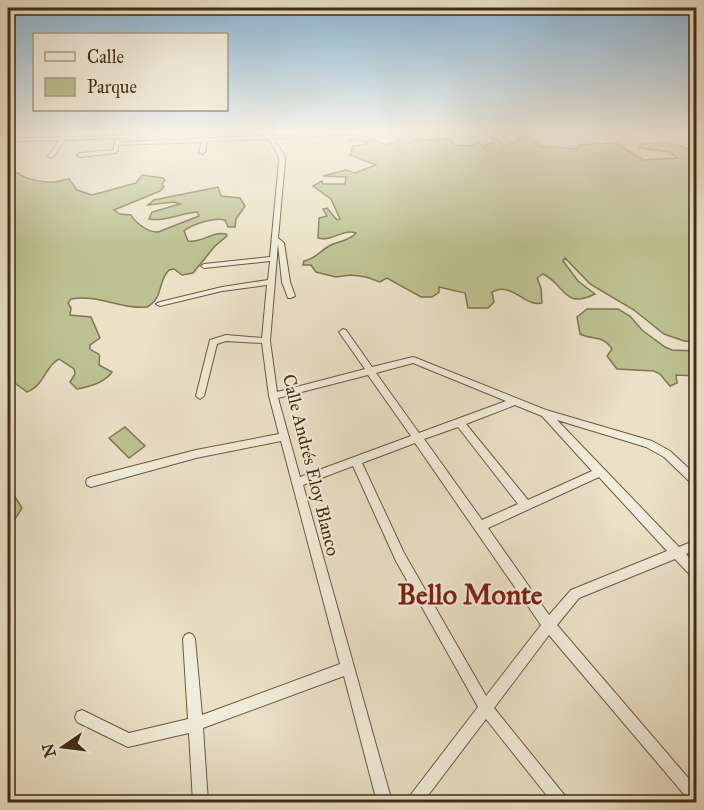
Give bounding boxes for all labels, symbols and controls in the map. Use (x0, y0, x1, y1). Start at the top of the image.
legend (33, 33, 228, 111)
text: Calle (87, 46, 124, 68)
text: Parque (87, 76, 137, 99)
street label: Calle Andrés Eloy Blanco (278, 372, 344, 558)
district label: Bello Monte (397, 577, 543, 612)
north arrow (33, 717, 93, 777)
text: N (38, 741, 60, 759)

